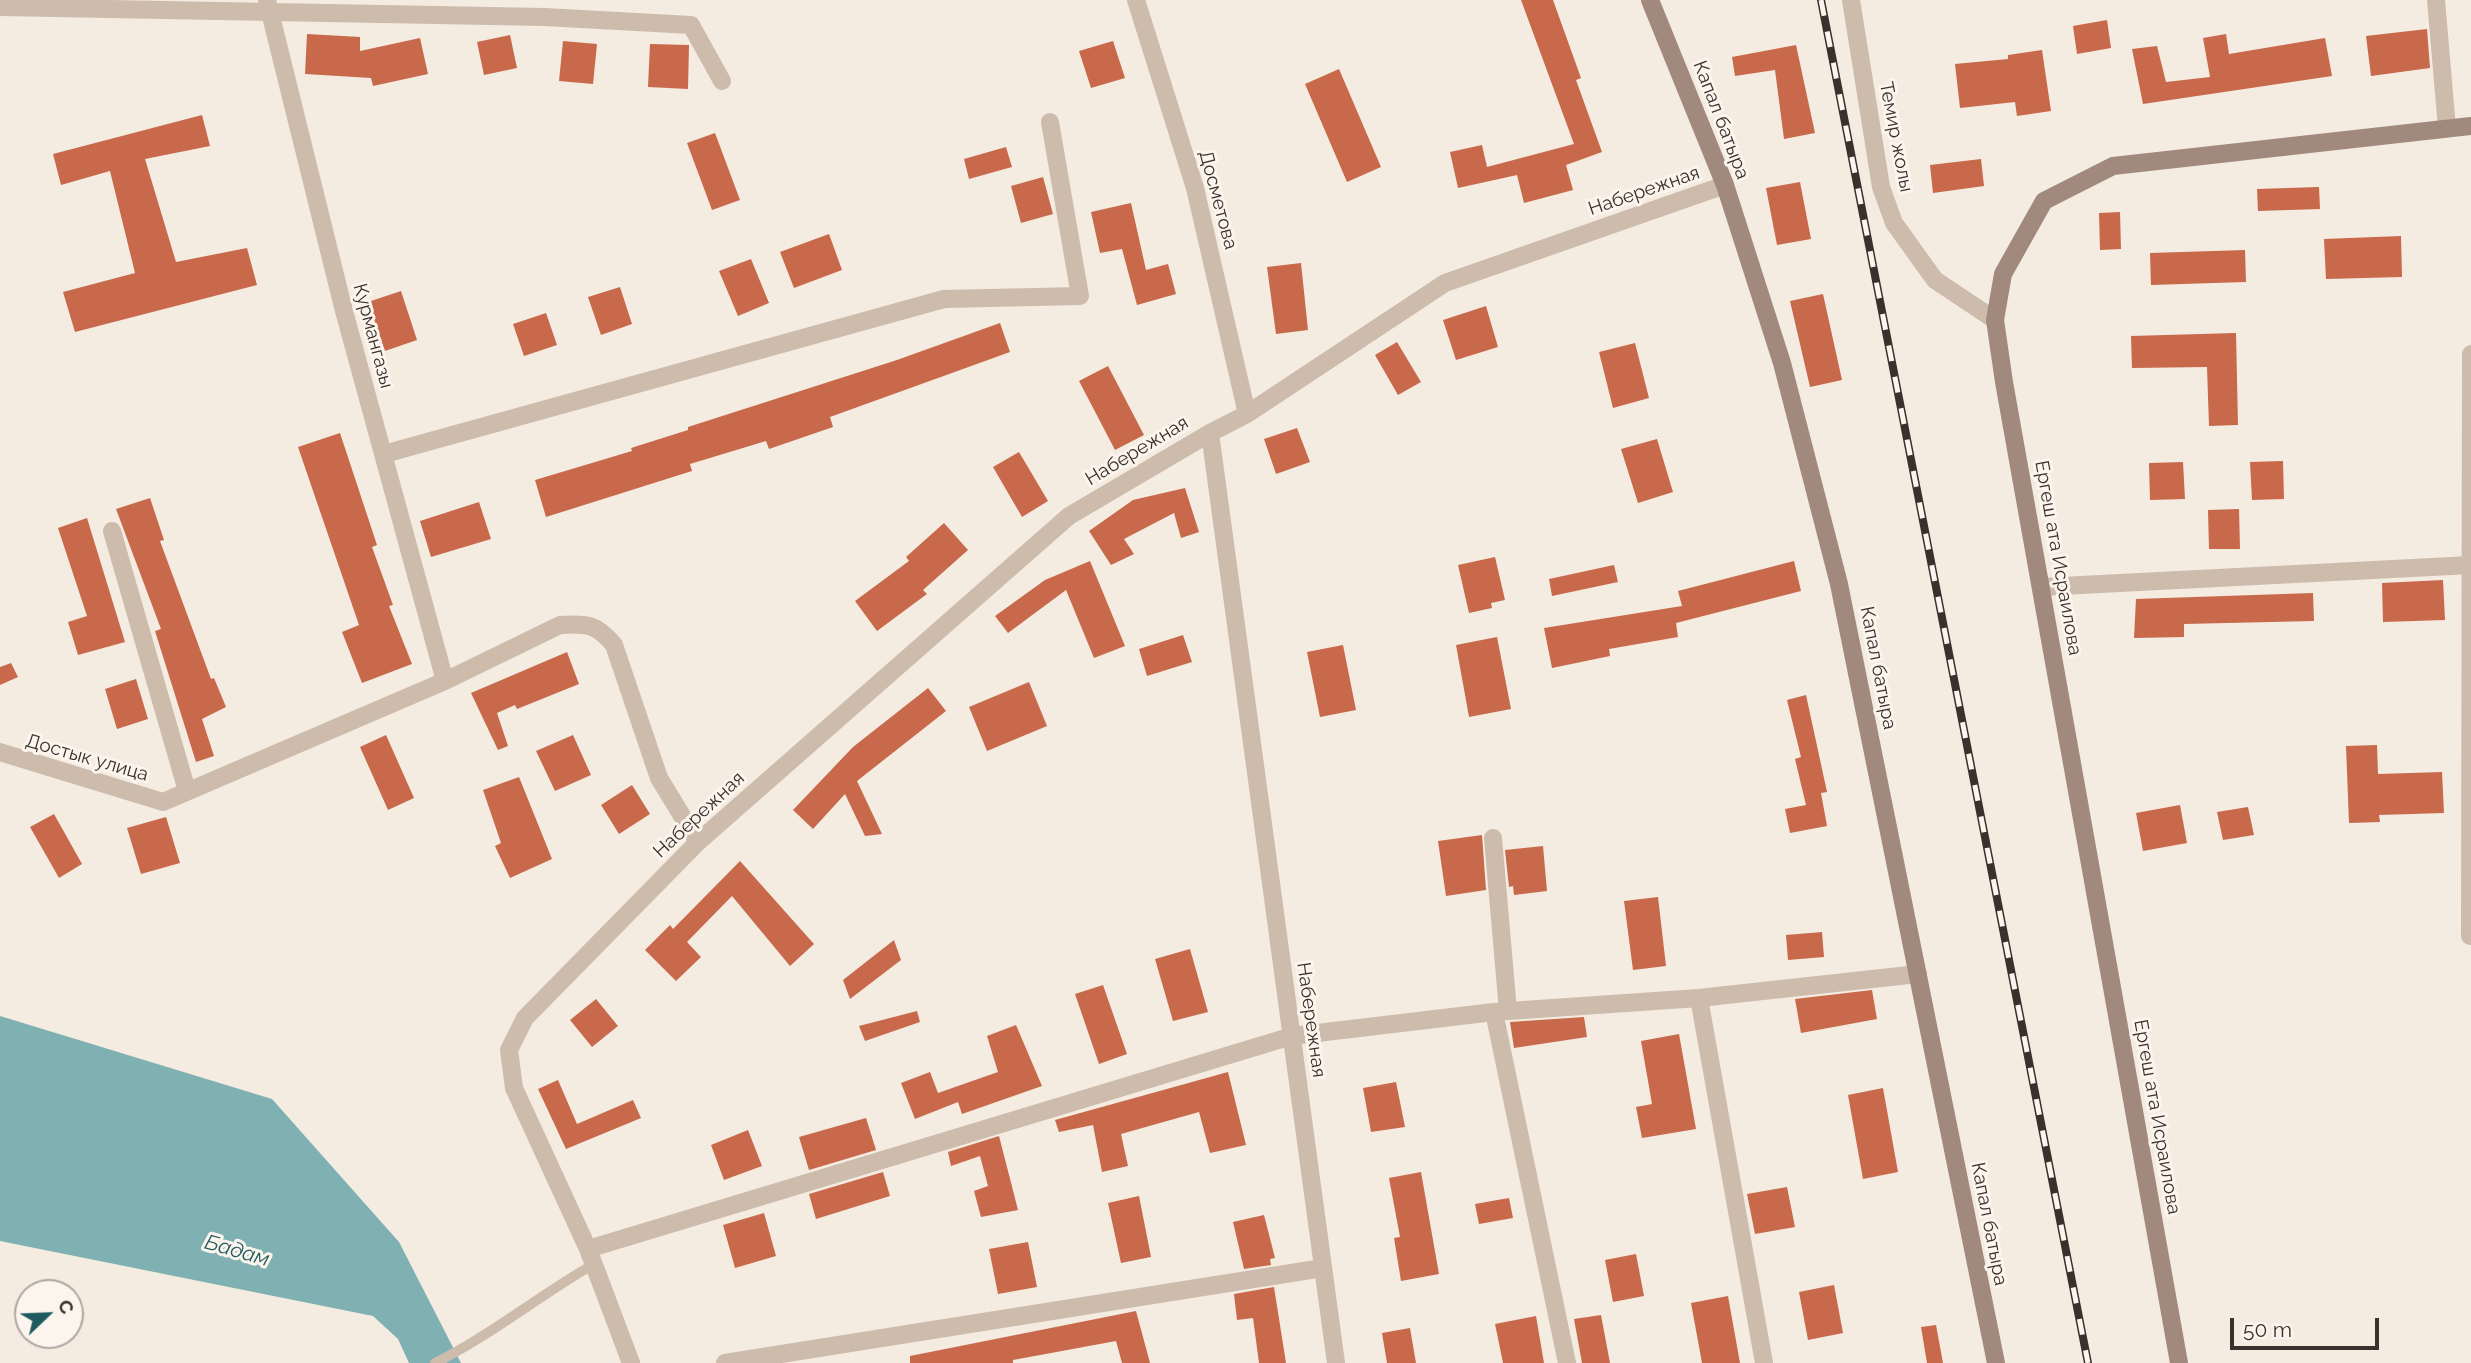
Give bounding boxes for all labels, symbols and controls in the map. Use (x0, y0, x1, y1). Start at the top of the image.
street label: Капал батыра (1688, 58, 1754, 182)
street label: Темир жолы (1874, 80, 1918, 194)
street label: Досметова (1194, 148, 1242, 252)
street label: Набережная (1585, 161, 1703, 221)
street label: Курмангазы (348, 281, 398, 391)
street label: Набережная (1081, 411, 1193, 491)
street label: Ергеш ата Исраилова (2030, 459, 2086, 657)
street label: Капал батыра (1855, 604, 1901, 732)
street label: Достык улица (23, 730, 151, 786)
street label: Набережная (649, 767, 749, 863)
street label: Набережная (1292, 961, 1330, 1079)
street label: Ергеш ата Исраилова (2129, 1018, 2185, 1216)
street label: Капал батыра (1966, 1160, 2012, 1288)
water label: Бадам (202, 1230, 272, 1272)
north arrow (14, 1279, 84, 1349)
text: С (54, 1296, 79, 1317)
scale bar (2233, 1304, 2382, 1348)
text: 50 m (2243, 1317, 2292, 1342)

